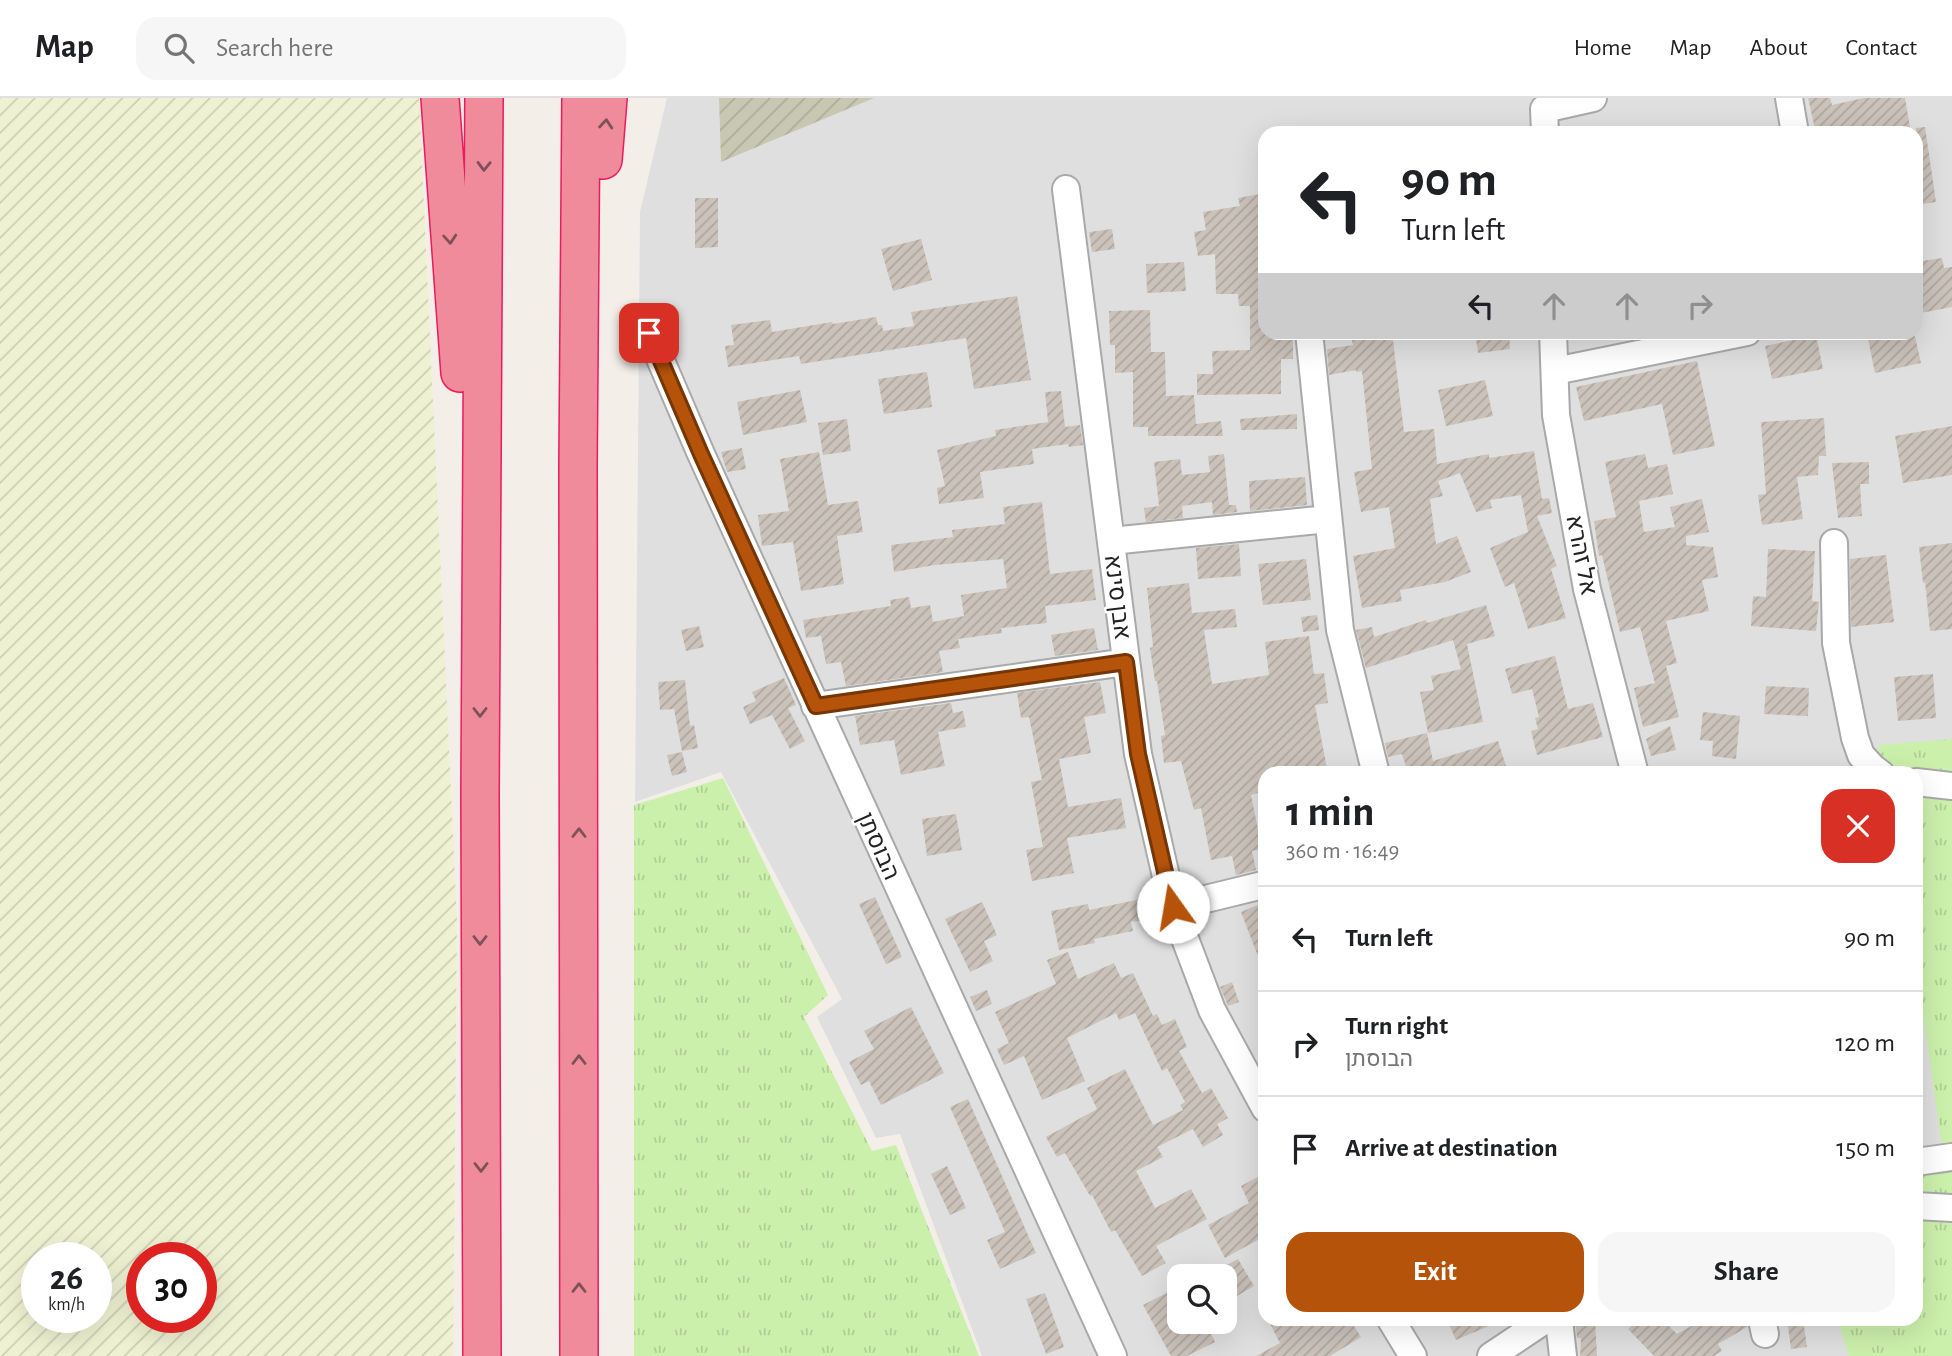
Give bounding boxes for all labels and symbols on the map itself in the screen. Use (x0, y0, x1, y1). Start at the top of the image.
one-way arrow (598, 119, 613, 130)
one-way arrow (476, 161, 491, 172)
one-way arrow (442, 234, 457, 245)
pin (619, 303, 679, 363)
street label: אל זהרא (1561, 513, 1601, 597)
street label: אבן סינא (1100, 553, 1134, 641)
one-way arrow (472, 707, 488, 718)
street label: הבוסתן (853, 809, 903, 884)
one-way arrow (571, 827, 587, 838)
position arrow (1136, 870, 1210, 944)
one-way arrow (472, 935, 488, 945)
one-way arrow (571, 1055, 587, 1065)
one-way arrow (473, 1162, 489, 1173)
speed limit sign: 30 (126, 1242, 217, 1333)
one-way arrow (571, 1282, 587, 1293)

